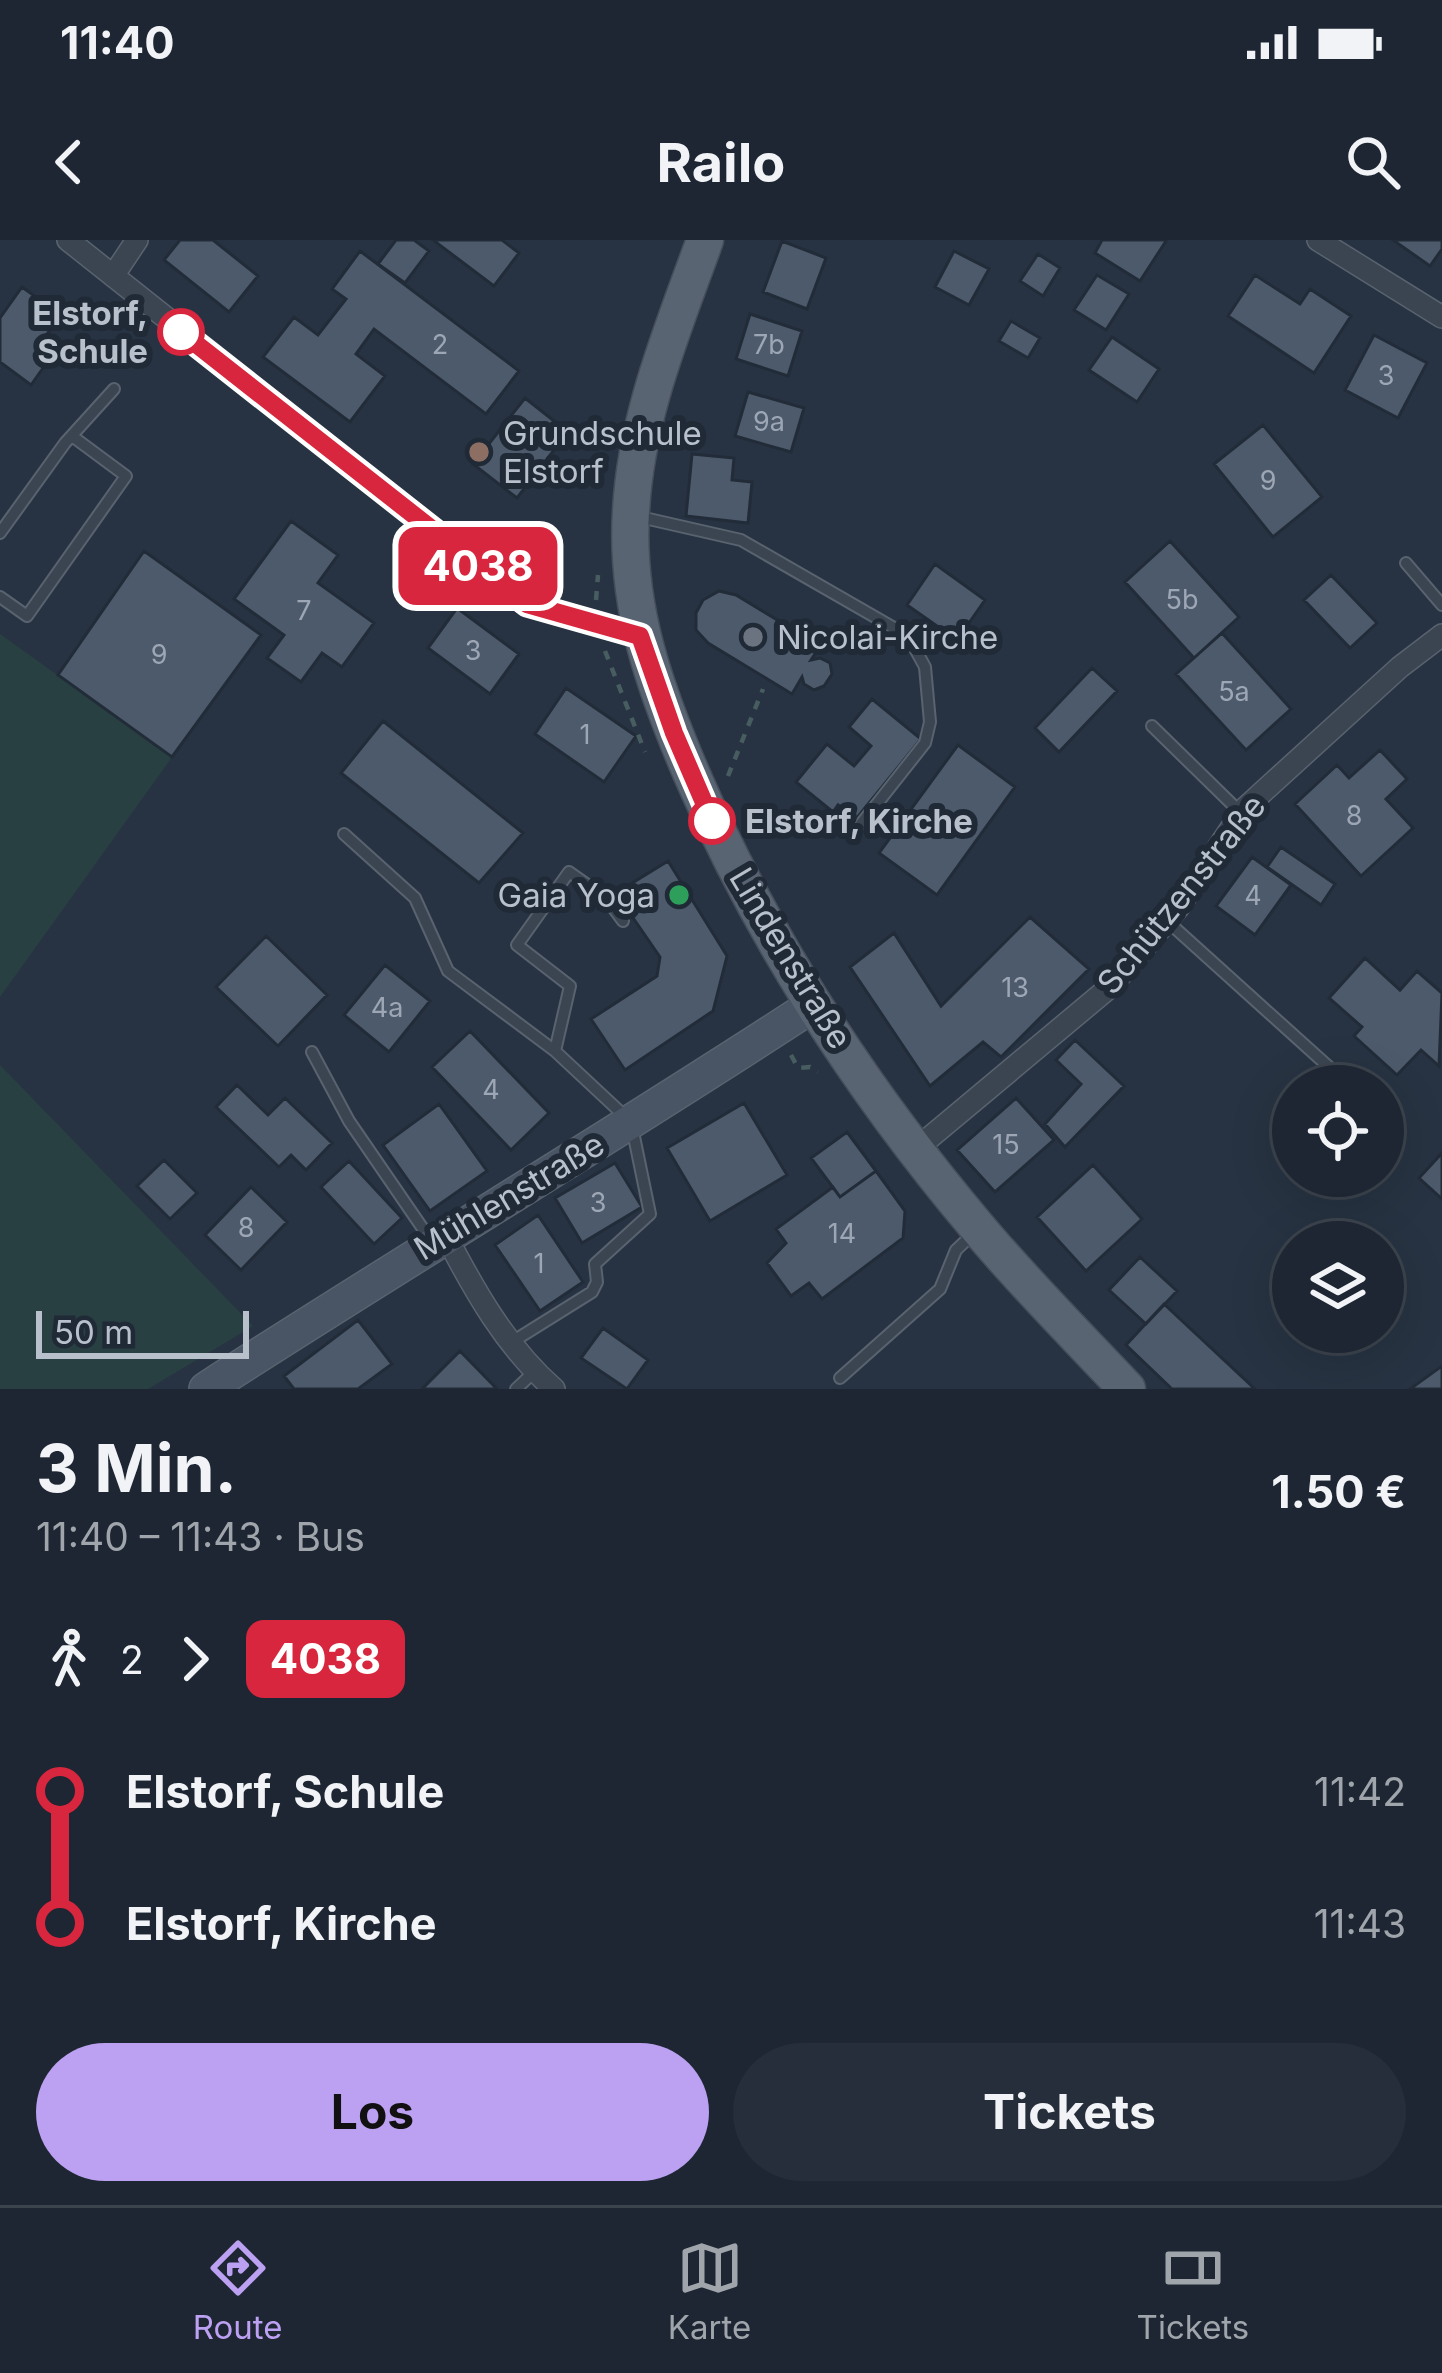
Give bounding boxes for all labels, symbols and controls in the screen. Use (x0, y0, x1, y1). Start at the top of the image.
text: 11:40 (60, 15, 175, 70)
icon: back (36, 129, 102, 195)
icon: search (1340, 129, 1406, 195)
text: Railo (657, 130, 785, 195)
place label: Elstorf, Schule (32, 293, 148, 371)
marker: Elstorf, Schule (159, 310, 203, 354)
house number: 2 (432, 328, 448, 361)
house number: 7b (753, 328, 785, 361)
house number: 3 (1378, 359, 1394, 392)
house number: 9a (753, 405, 785, 438)
place label: Grundschule Elstorf (503, 413, 702, 491)
marker: Grundschule Elstorf (466, 439, 492, 465)
house number: 9 (1260, 464, 1276, 497)
line badge: 4038 (394, 527, 562, 605)
text: 4038 (422, 540, 534, 591)
house number: 5b (1166, 583, 1198, 616)
house number: 7 (296, 594, 312, 627)
place label: Nicolai-Kirche (777, 617, 998, 657)
marker: Nicolai-Kirche (740, 624, 766, 650)
house number: 3 (465, 634, 481, 667)
house number: 9 (151, 638, 167, 671)
house number: 5a (1218, 675, 1250, 708)
house number: 1 (580, 718, 590, 751)
street label: Schützenstraße (1088, 786, 1274, 1002)
marker: Elstorf, Kirche (690, 799, 734, 843)
house number: 8 (1346, 799, 1362, 832)
place label: Elstorf, Kirche (745, 801, 973, 841)
street label: Lindenstraße (721, 860, 861, 1056)
place label: Gaia Yoga (498, 875, 655, 915)
house number: 4 (1244, 879, 1262, 912)
marker: Gaia Yoga (666, 882, 692, 908)
house number: 13 (1001, 971, 1029, 1004)
house number: 4a (371, 991, 403, 1024)
map controls (1272, 1065, 1404, 1353)
button: locate (1272, 1065, 1404, 1197)
house number: 4 (482, 1073, 500, 1106)
street label: Mühlenstraße (407, 1124, 611, 1268)
house number: 15 (992, 1128, 1020, 1161)
house number: 3 (590, 1186, 606, 1219)
house number: 8 (238, 1211, 254, 1244)
house number: 14 (828, 1217, 856, 1250)
button: layers (1272, 1221, 1404, 1353)
house number: 1 (534, 1247, 544, 1280)
scale bar (36, 1305, 249, 1358)
text: 50 m (54, 1312, 133, 1352)
text: 3 Min. (36, 1428, 237, 1508)
text: 1.50 € (1271, 1464, 1406, 1519)
text: 11:40 – 11:43 · Bus (36, 1513, 365, 1560)
icon: walk (36, 1626, 102, 1692)
icon: forward (162, 1626, 228, 1692)
text: 4038 (270, 1633, 381, 1684)
text: 2 (120, 1636, 144, 1683)
text: Elstorf, Schule (126, 1764, 444, 1819)
text: 11:42 (1314, 1768, 1406, 1815)
text: Elstorf, Kirche (126, 1896, 437, 1951)
text: 11:43 (1314, 1900, 1406, 1947)
button: Los (36, 2043, 709, 2181)
button: Tickets (733, 2043, 1406, 2181)
tab: Route (193, 2235, 282, 2347)
tab: Karte (668, 2235, 751, 2347)
tab: Tickets (1137, 2235, 1249, 2347)

